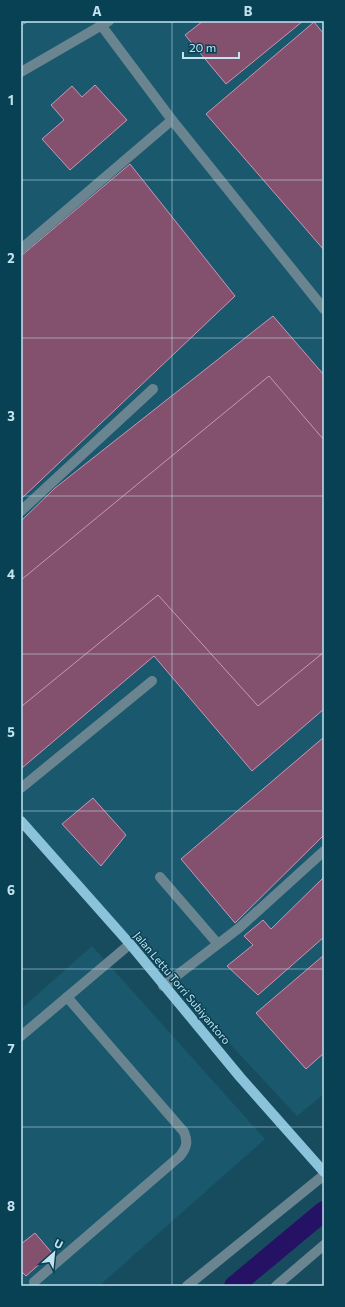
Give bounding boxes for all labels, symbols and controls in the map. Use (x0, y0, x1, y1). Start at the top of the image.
text: A (92, 3, 102, 19)
text: B (244, 3, 253, 19)
scale bar (183, 34, 239, 60)
text: 20 m (189, 40, 216, 54)
text: 1 (8, 92, 14, 108)
text: 2 (7, 250, 15, 266)
text: 3 (7, 408, 15, 424)
text: 4 (7, 566, 15, 582)
text: 5 (7, 724, 15, 740)
text: 6 (7, 882, 15, 898)
street label: Jalan Lettu Torri Subiyantoro (131, 929, 234, 1048)
text: 7 (7, 1040, 15, 1056)
text: 8 (7, 1198, 15, 1214)
north arrow (34, 1233, 74, 1273)
text: U (52, 1236, 65, 1251)

